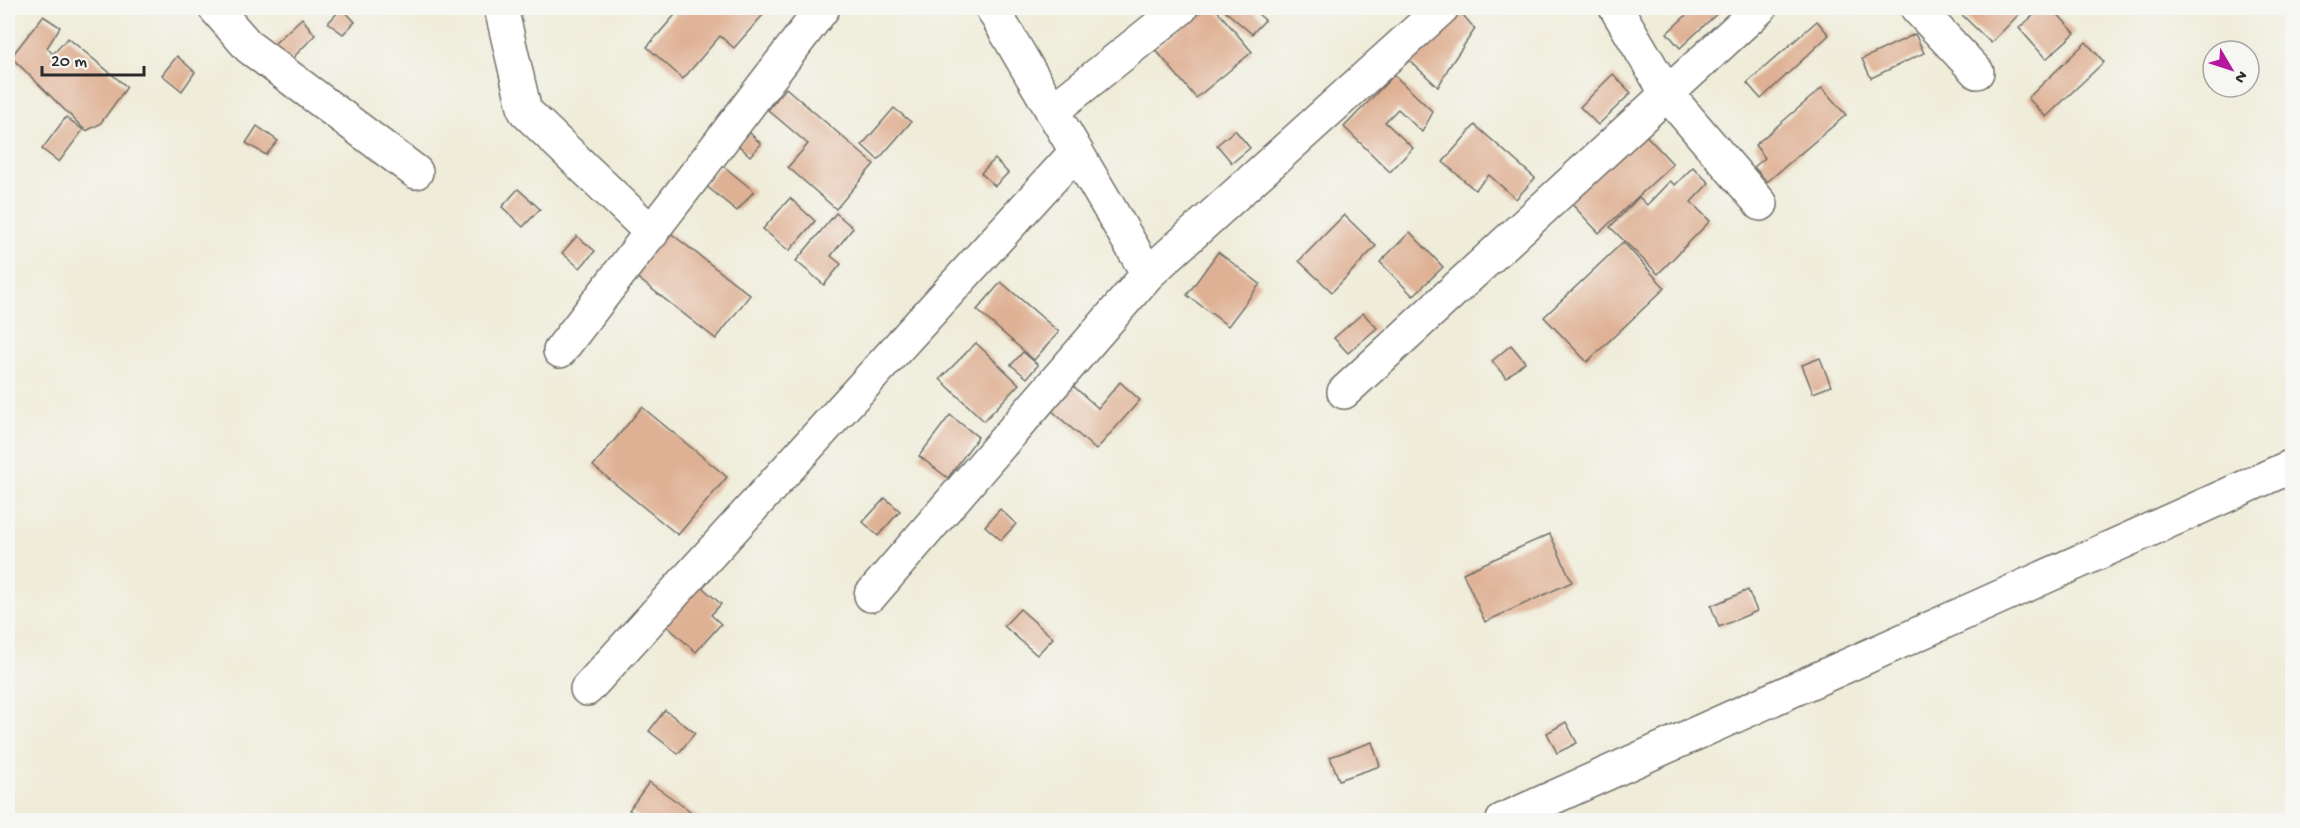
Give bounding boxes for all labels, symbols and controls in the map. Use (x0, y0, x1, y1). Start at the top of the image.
scale bar (42, 39, 144, 77)
north arrow (2201, 39, 2261, 99)
text: 20 m (51, 52, 87, 73)
text: N (2229, 66, 2251, 87)

